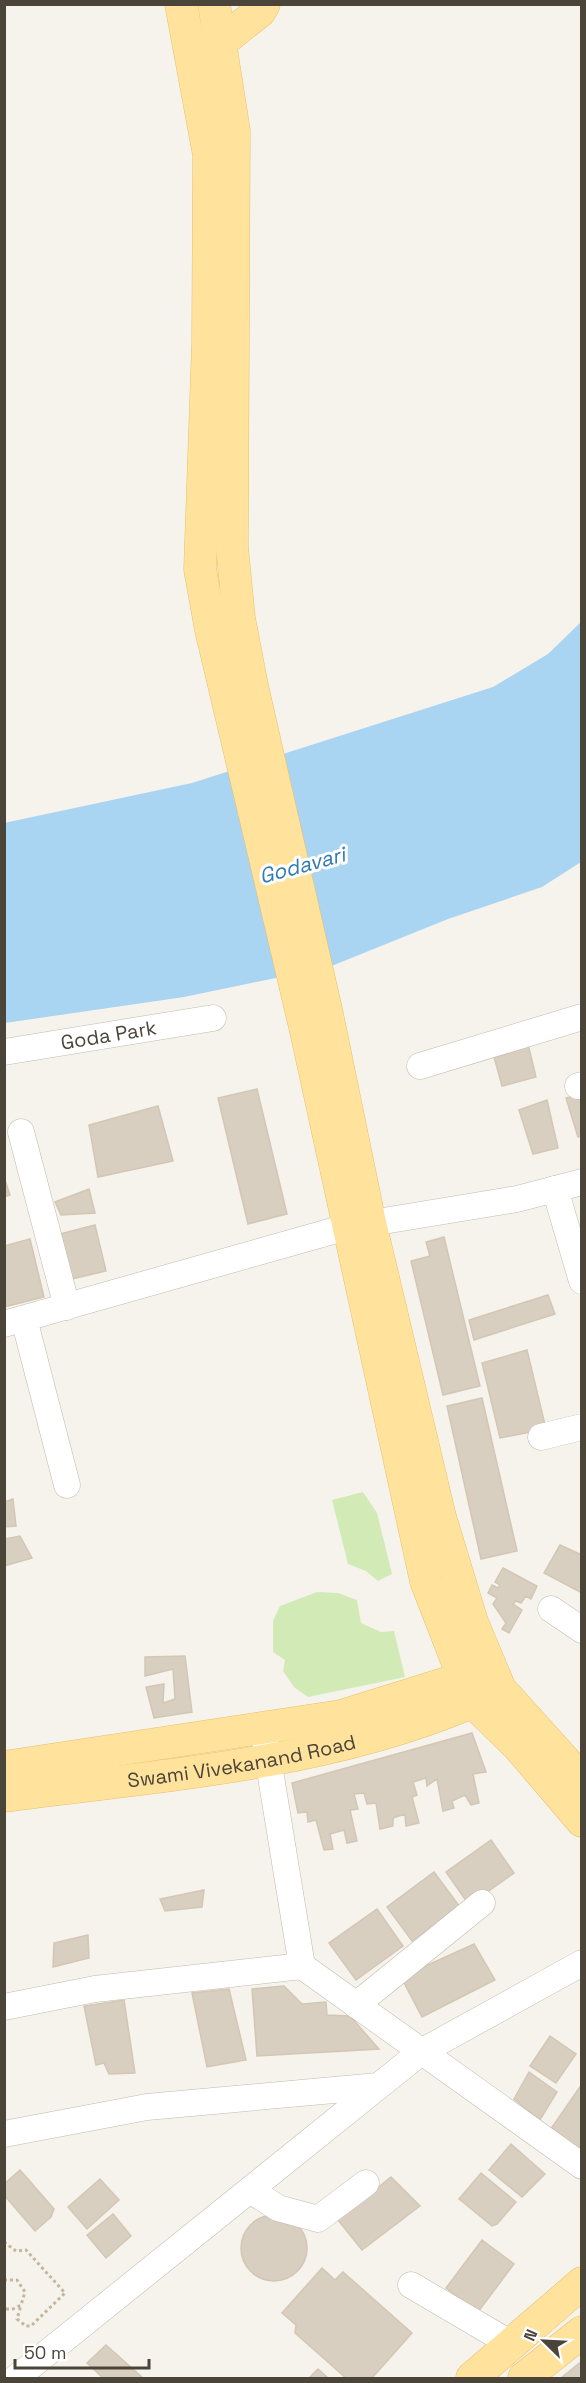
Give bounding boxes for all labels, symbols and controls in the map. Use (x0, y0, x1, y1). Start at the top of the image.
water label: Godavari (256, 840, 351, 889)
street label: Goda Park (59, 1014, 159, 1056)
street label: Swami Vivekanand Road (126, 1729, 358, 1794)
north arrow (514, 2311, 574, 2371)
text: N (519, 2326, 543, 2344)
scale bar (15, 2332, 148, 2370)
text: 50 m (24, 2341, 66, 2364)

